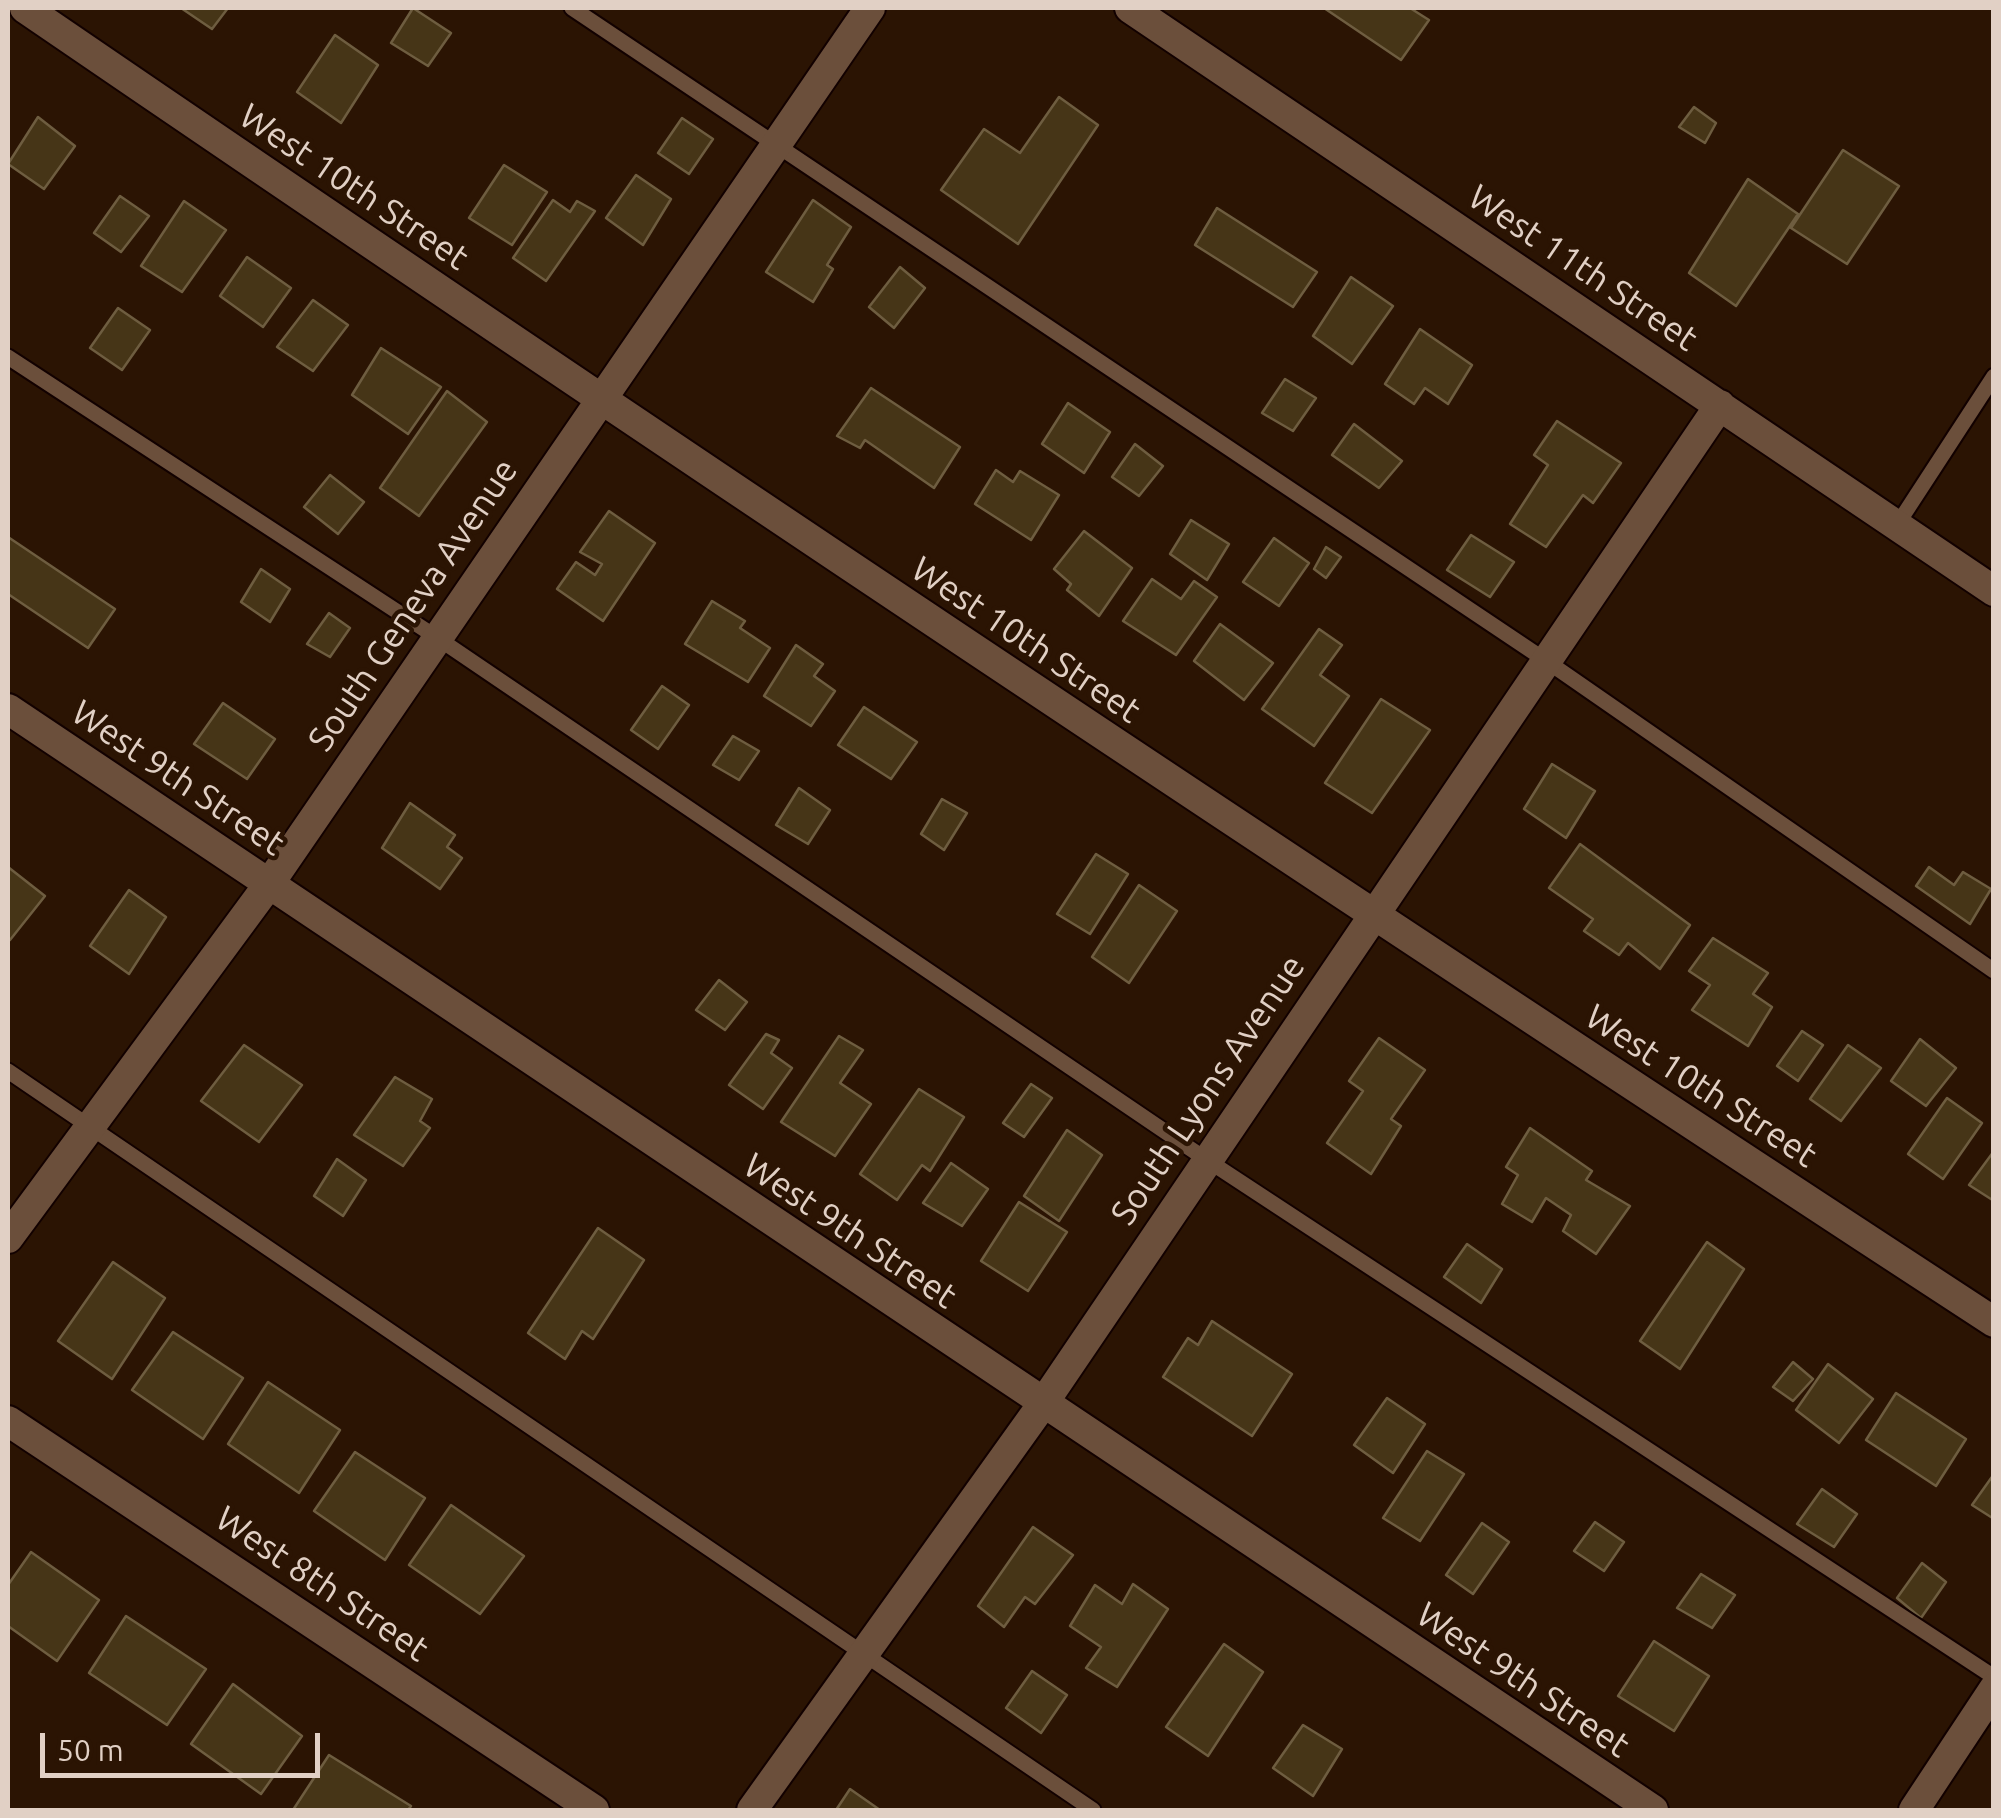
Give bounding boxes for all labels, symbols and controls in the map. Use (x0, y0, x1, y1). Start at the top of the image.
street label: West 10th Street (232, 95, 476, 279)
street label: West 11th Street (1461, 176, 1705, 360)
street label: South Geneva Avenue (300, 451, 526, 759)
street label: West 10th Street (904, 548, 1148, 732)
street label: West 9th Street (64, 691, 292, 865)
street label: South Lyons Avenue (1102, 947, 1314, 1233)
street label: West 10th Street (1578, 996, 1824, 1176)
street label: West 9th Street (736, 1144, 964, 1318)
street label: West 8th Street (208, 1497, 436, 1671)
street label: West 9th Street (1409, 1593, 1637, 1767)
scale bar (45, 1713, 325, 1775)
text: 50 m (57, 1733, 124, 1767)

